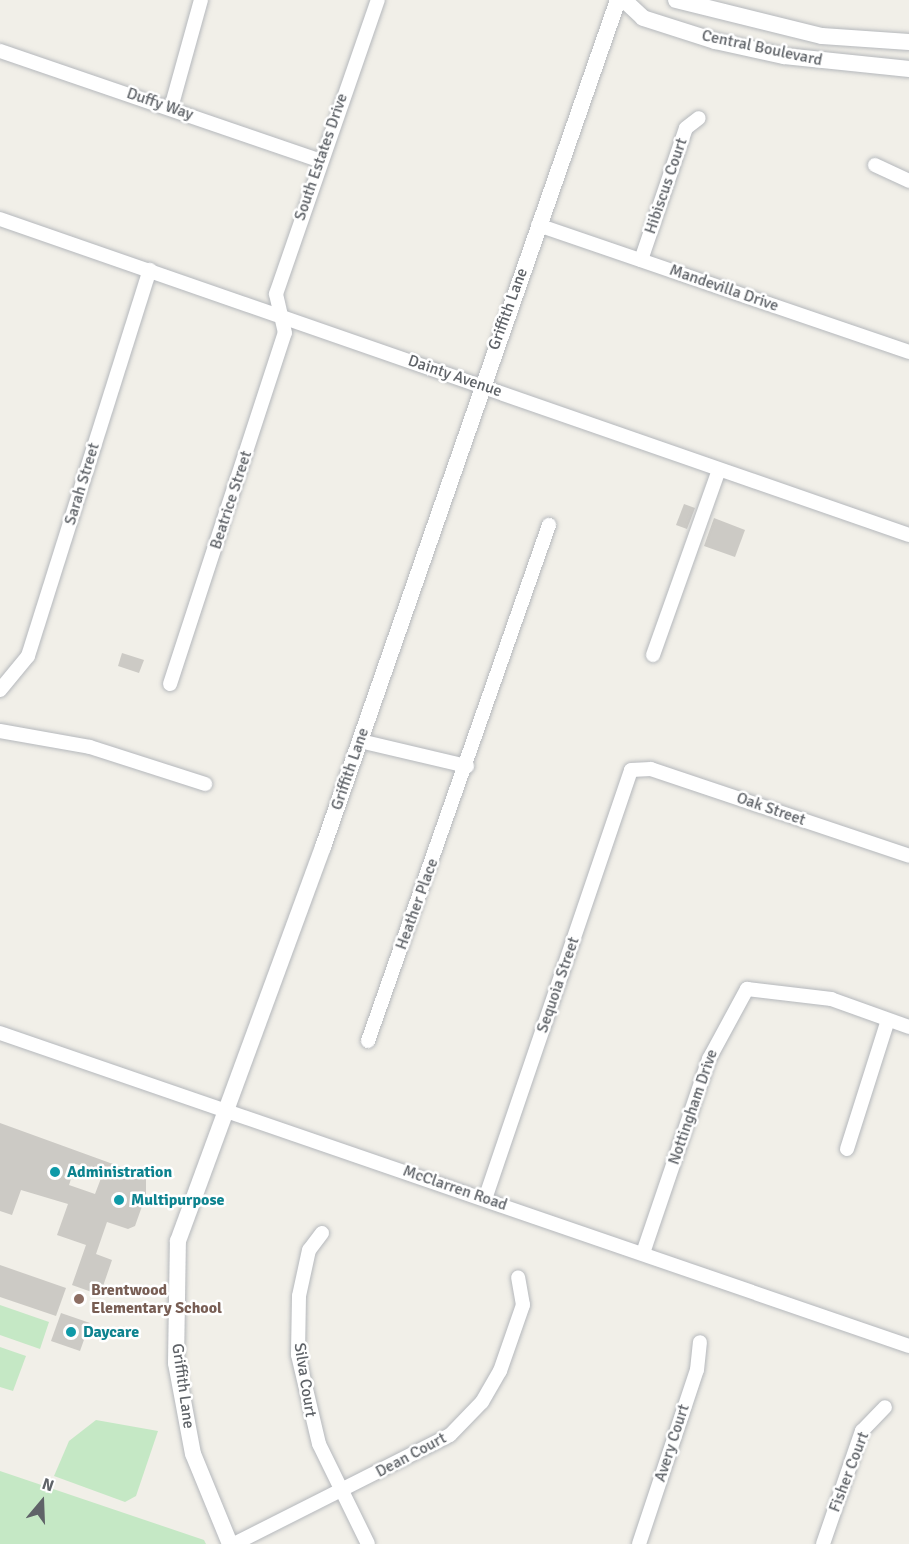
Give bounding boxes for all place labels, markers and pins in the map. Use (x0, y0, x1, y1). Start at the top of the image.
place label: Administration (67, 1162, 172, 1182)
marker: Administration (48, 1165, 62, 1179)
place label: Multipurpose (131, 1190, 224, 1210)
marker: Multipurpose (112, 1193, 126, 1207)
place label: Brentwood Elementary School (91, 1280, 222, 1318)
marker: Brentwood Elementary School (72, 1292, 86, 1306)
place label: Daycare (83, 1322, 139, 1342)
marker: Daycare (64, 1325, 78, 1339)

